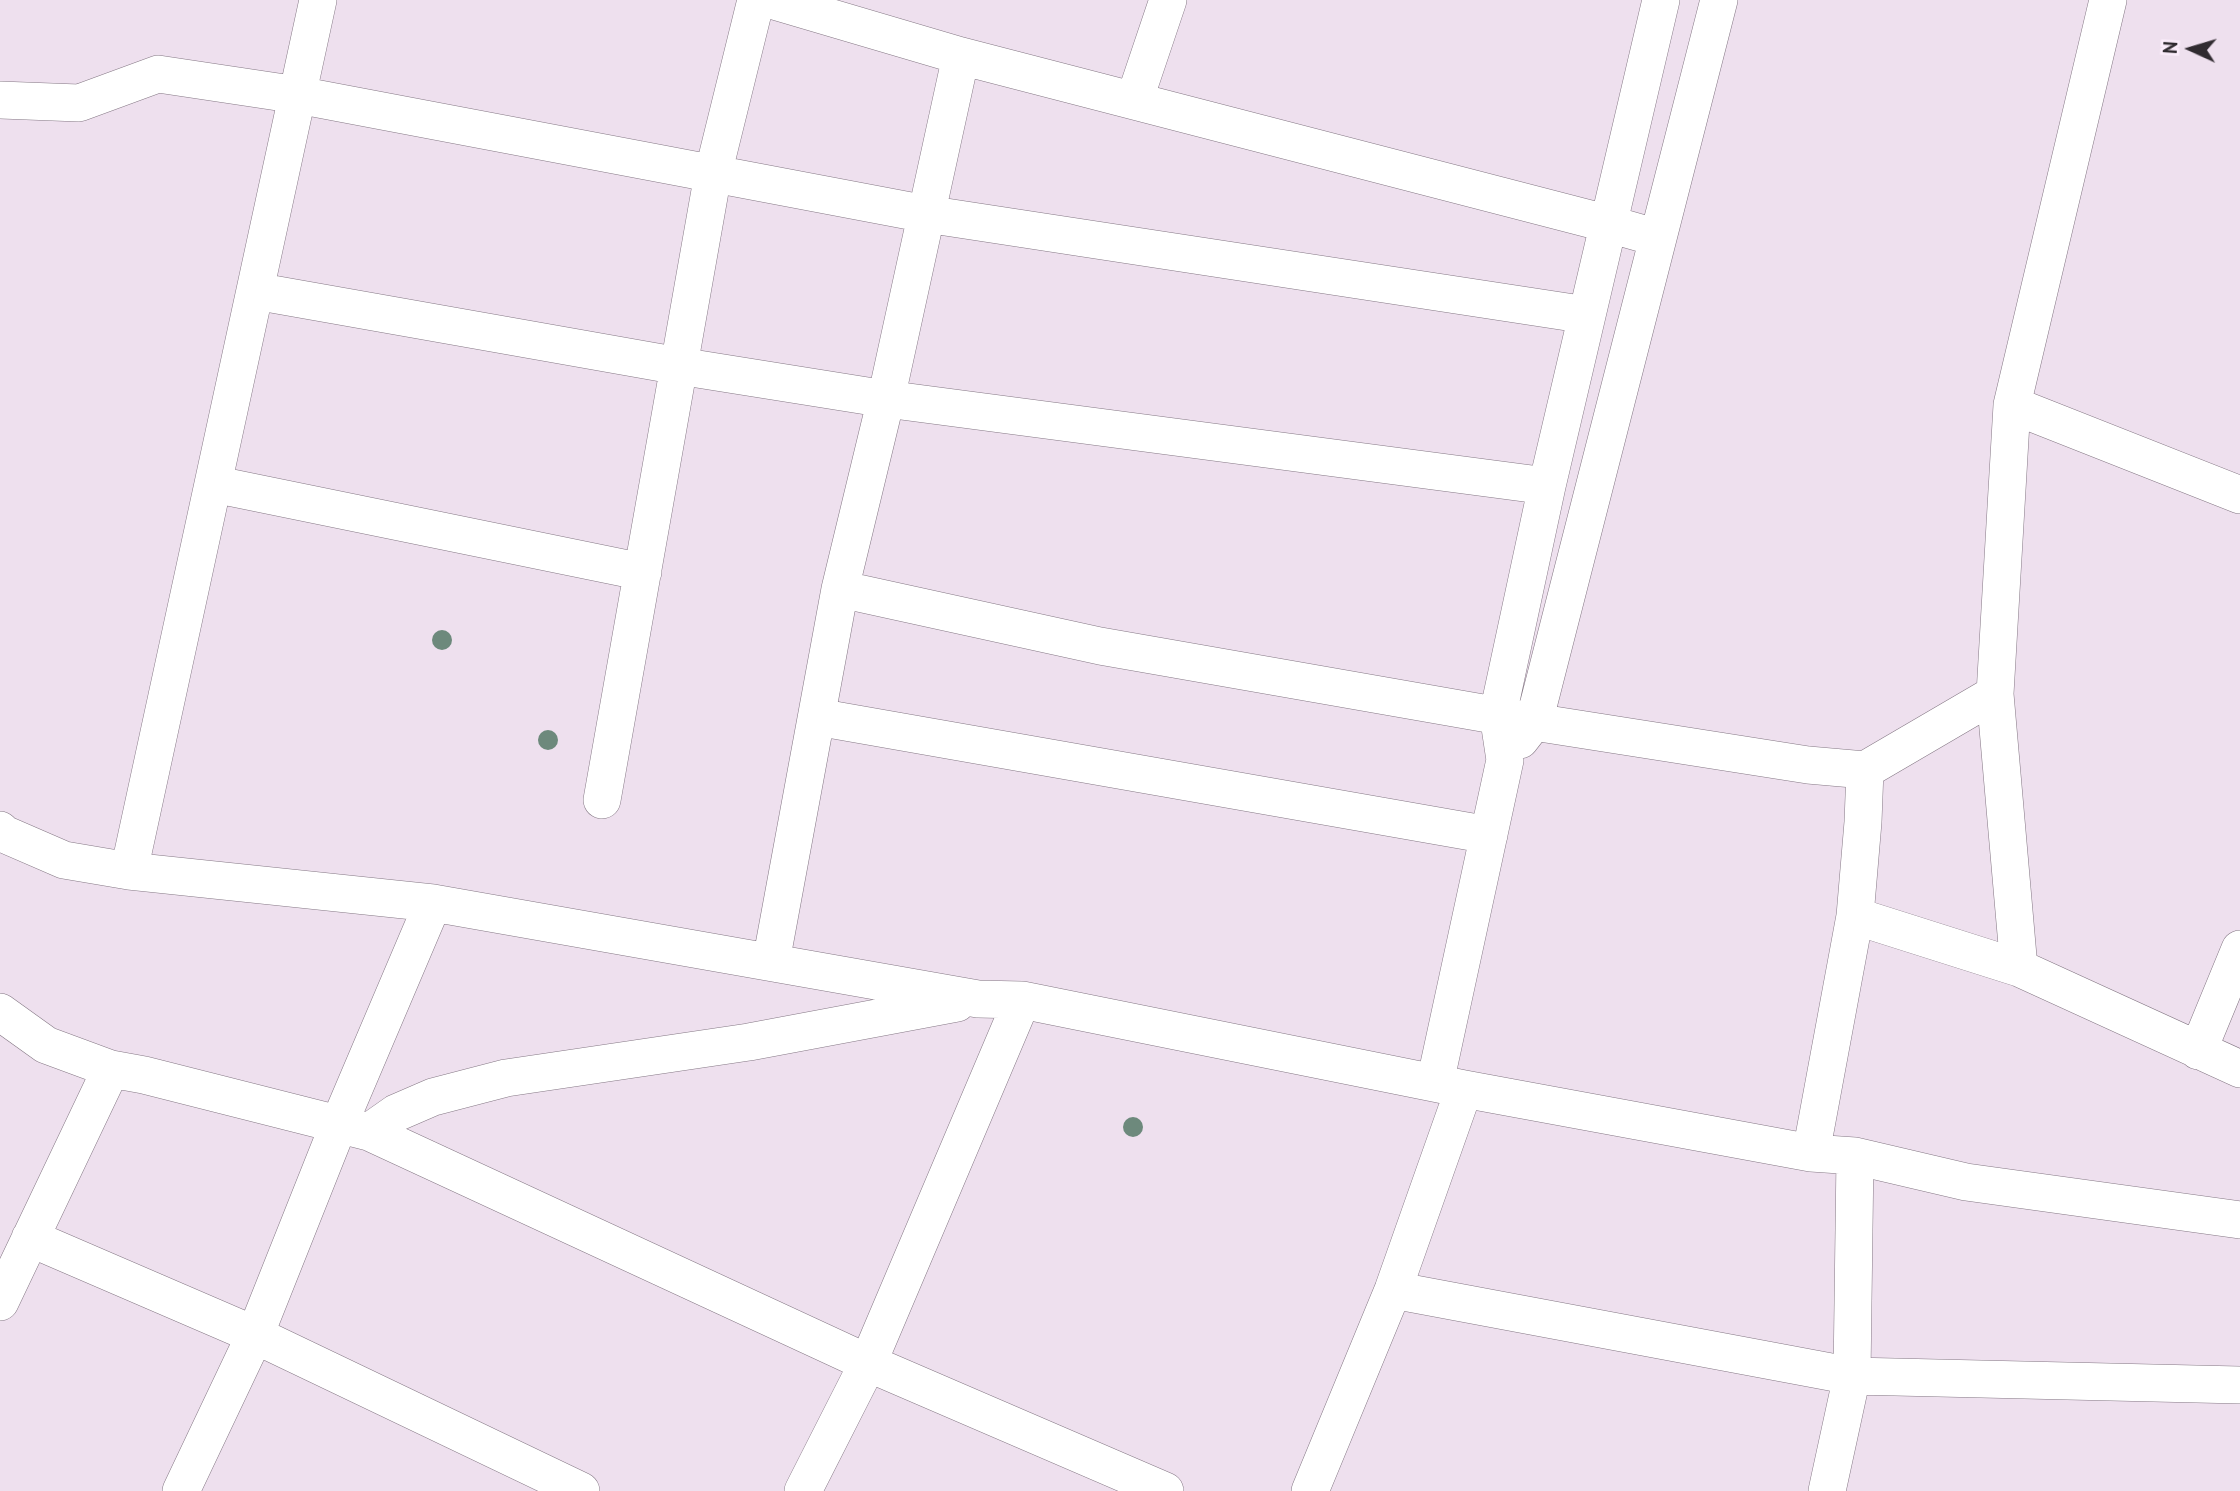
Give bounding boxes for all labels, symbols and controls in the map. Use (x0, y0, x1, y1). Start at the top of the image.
north arrow (2156, 14, 2226, 84)
text: N (2158, 40, 2182, 55)

